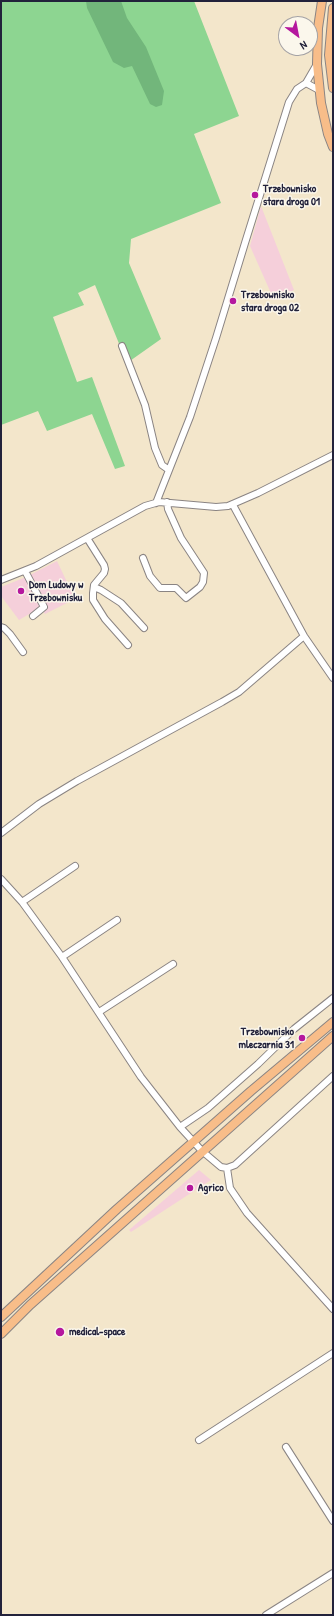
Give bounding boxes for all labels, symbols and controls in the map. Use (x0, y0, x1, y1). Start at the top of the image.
north arrow (278, 16, 318, 56)
text: N (298, 38, 310, 53)
place label: Trzebownisko stara droga 01 (263, 182, 320, 208)
marker: Trzebownisko stara droga 01 (250, 190, 260, 200)
place label: Trzebownisko stara droga 02 (241, 288, 299, 314)
marker: Trzebownisko stara droga 02 (228, 296, 238, 306)
place label: Dom Ludowy w Trzebownisku (29, 578, 83, 604)
marker: Dom Ludowy w Trzebownisku (16, 586, 26, 596)
place label: Trzebownisko mleczarnia 31 (238, 1025, 294, 1051)
marker: Trzebownisko mleczarnia 31 (297, 1033, 307, 1043)
place label: Agrico (198, 1181, 224, 1195)
marker: Agrico (185, 1183, 195, 1193)
place label: medical-space (69, 1325, 125, 1339)
marker: medical-space (54, 1326, 66, 1338)

